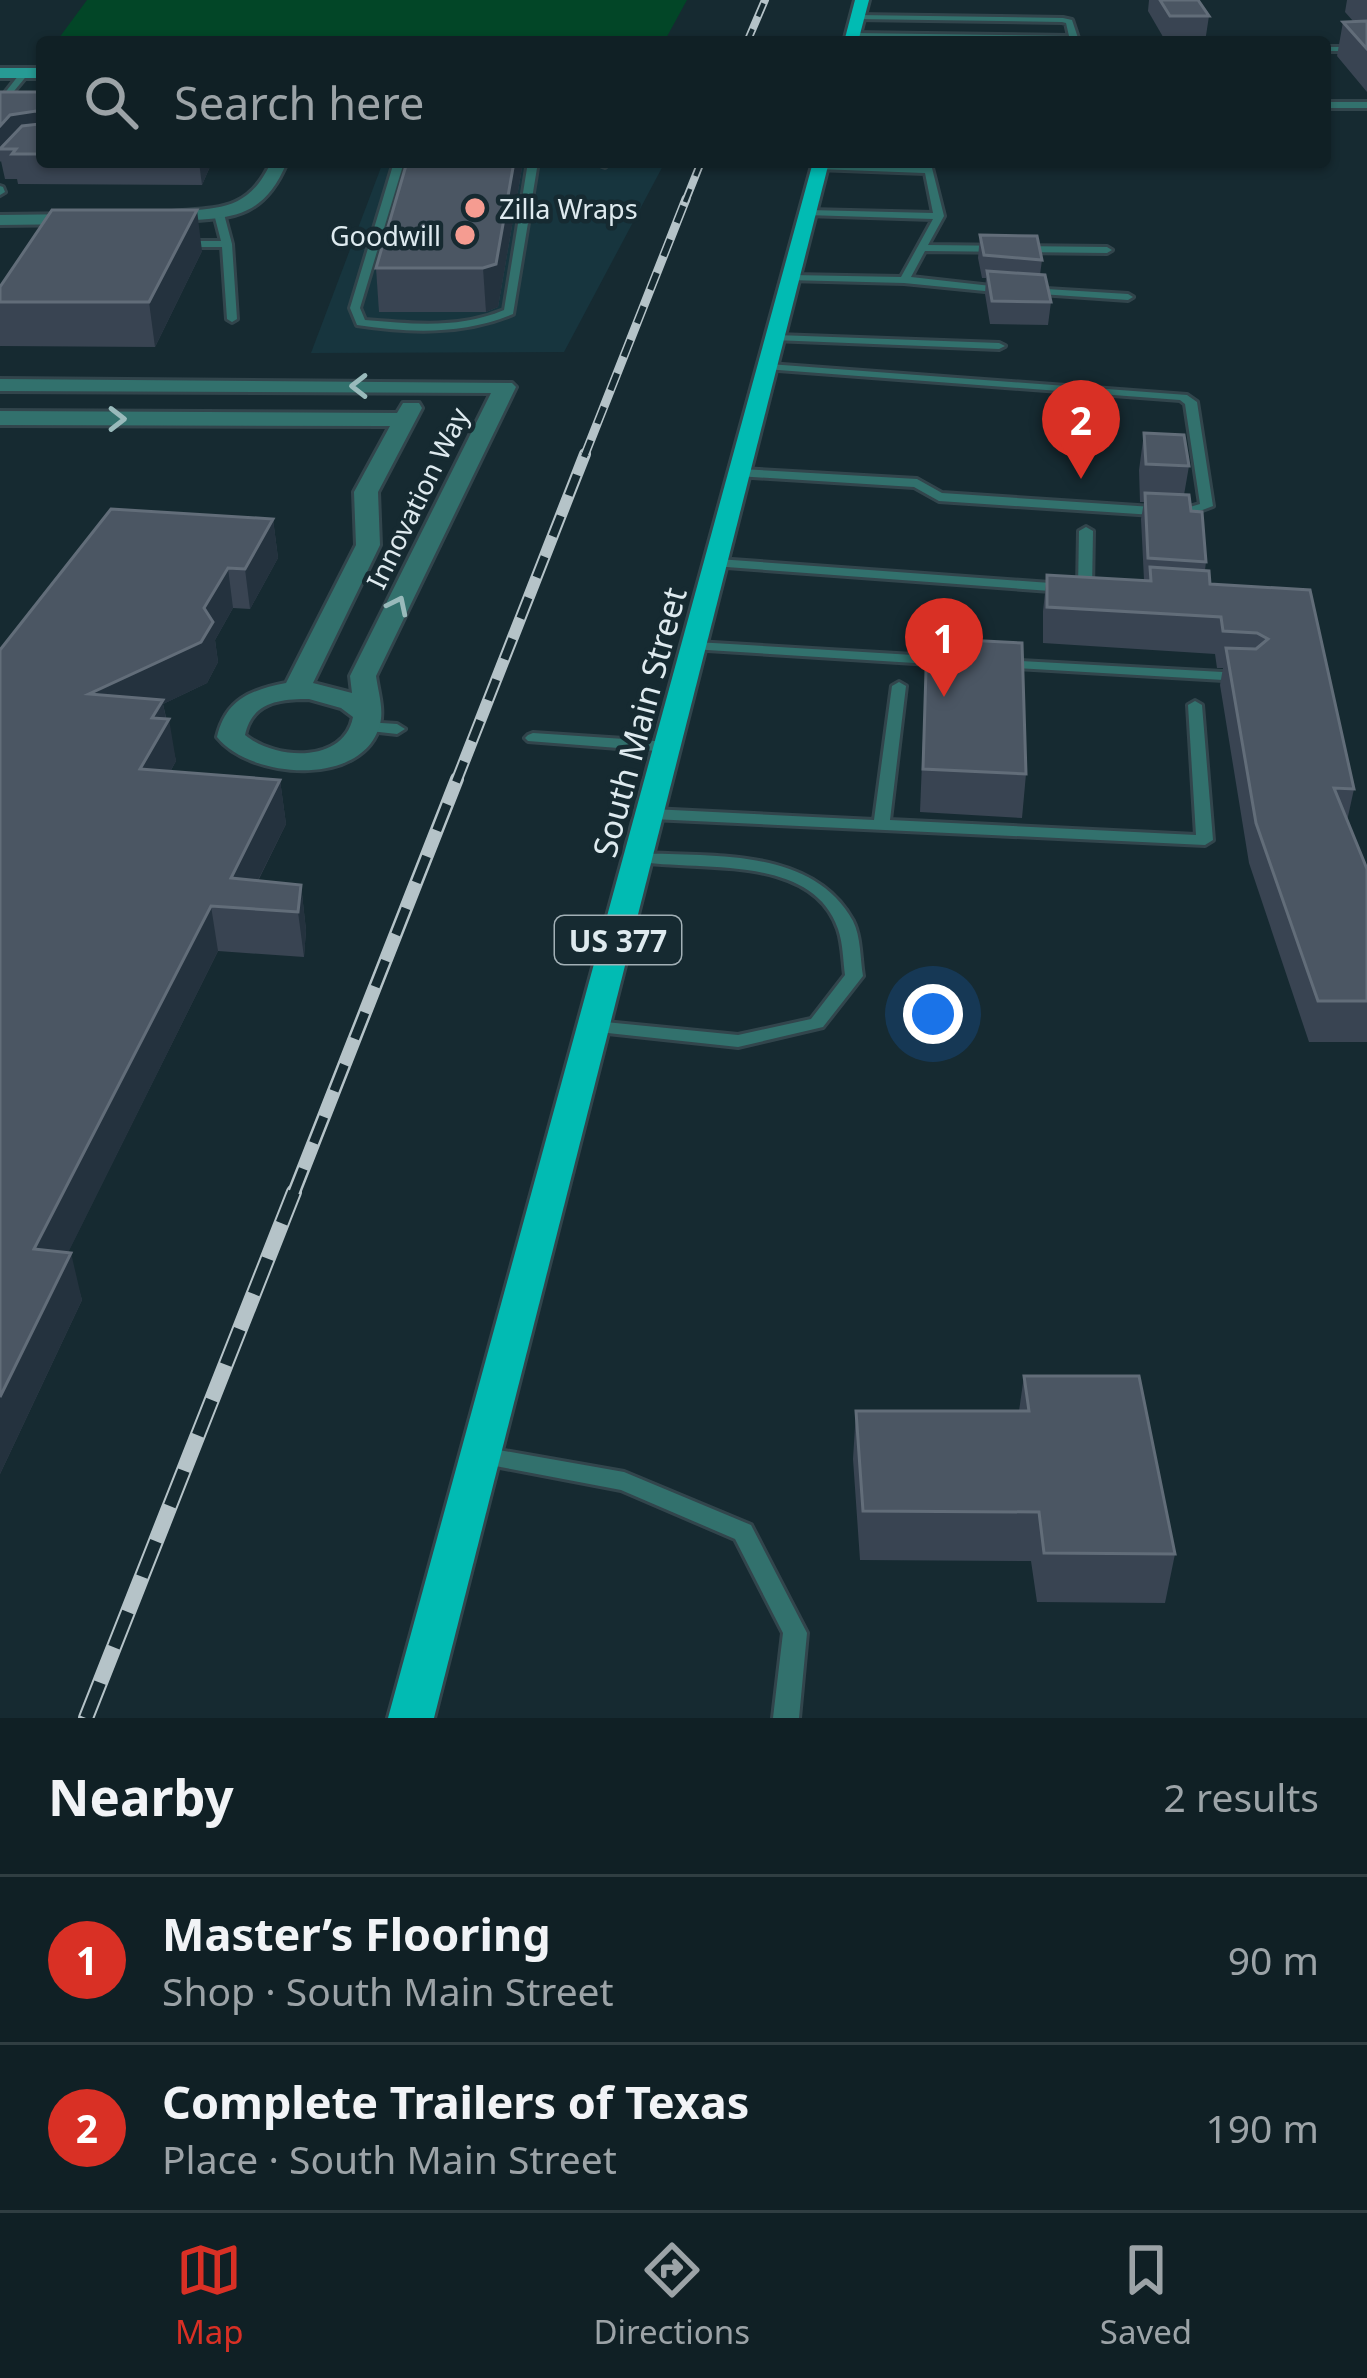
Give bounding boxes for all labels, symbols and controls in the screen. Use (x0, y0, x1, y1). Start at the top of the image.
search box (36, 36, 1331, 168)
icon: search (78, 69, 144, 135)
text: Search here (174, 72, 424, 133)
place label: Zilla Wraps (499, 190, 638, 227)
marker: Zilla Wraps (462, 195, 488, 221)
place label: Goodwill (330, 217, 441, 254)
marker: Goodwill (452, 222, 478, 248)
one-way arrow (349, 373, 367, 399)
pin: 2 (1042, 380, 1120, 479)
street label: Innovation Way (357, 401, 477, 595)
one-way arrow (108, 405, 127, 431)
street label: South Main Street (581, 582, 697, 862)
one-way arrow (384, 596, 407, 618)
pin: 1 (905, 598, 983, 697)
road number: US 377 (555, 916, 681, 964)
your location (903, 984, 963, 1044)
text: Nearby (48, 1761, 234, 1831)
text: 2 results (1164, 1770, 1319, 1823)
text: Master’s Flooring (162, 1903, 551, 1964)
text: 1 (76, 1933, 98, 1986)
text: 90 m (1228, 1933, 1319, 1986)
text: Shop · South Main Street (162, 1964, 614, 2017)
text: Complete Trailers of Texas (162, 2071, 749, 2132)
text: 2 (76, 2101, 98, 2154)
text: 190 m (1205, 2101, 1319, 2154)
text: Place · South Main Street (162, 2132, 617, 2185)
tab: Map (175, 2237, 244, 2354)
tab: Directions (593, 2237, 750, 2354)
tab: Saved (1100, 2237, 1192, 2354)

